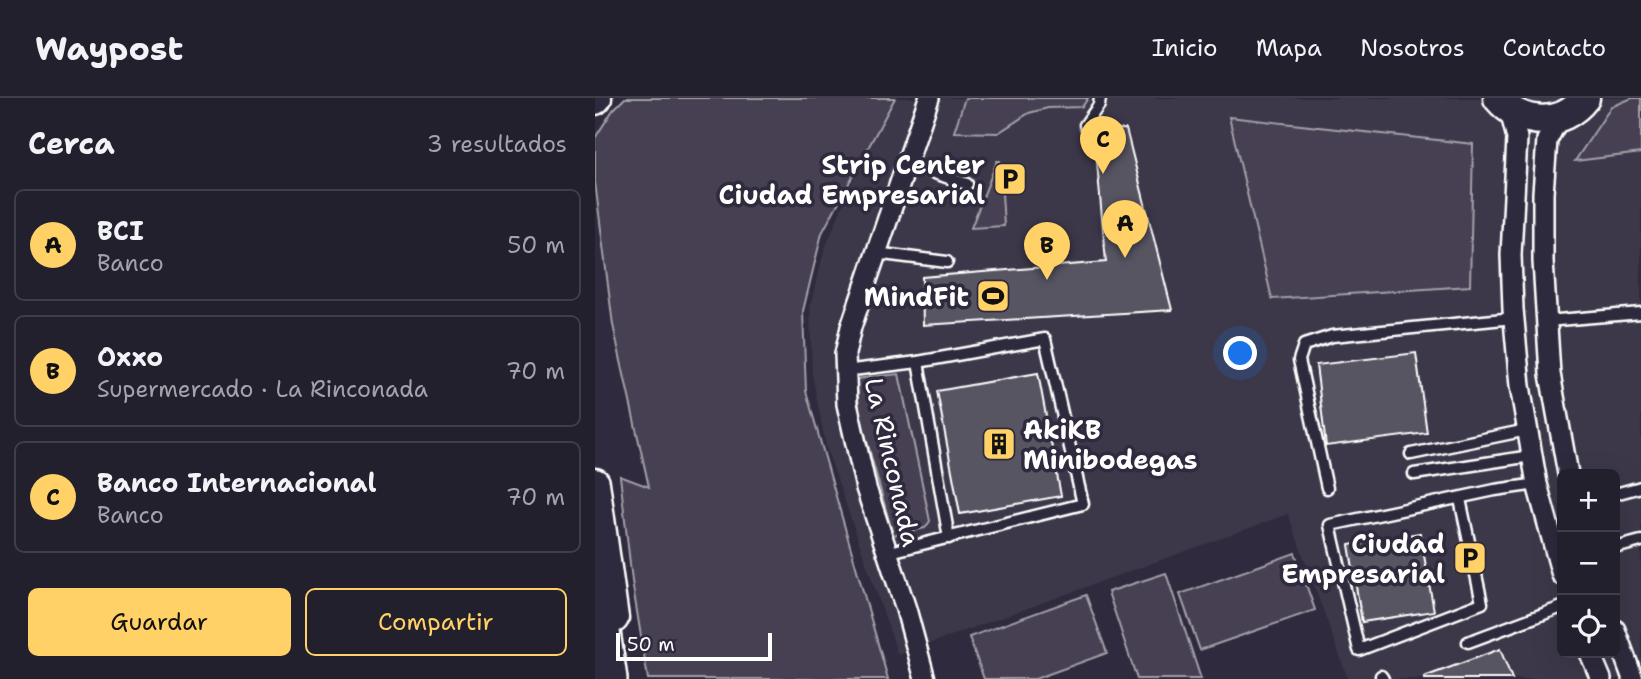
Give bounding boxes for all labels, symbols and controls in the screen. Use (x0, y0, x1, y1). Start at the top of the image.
text: Waypost (35, 26, 183, 71)
text: Inicio (1152, 32, 1218, 64)
text: Mapa (1256, 32, 1322, 64)
text: Nosotros (1360, 32, 1465, 64)
text: Contacto (1503, 32, 1606, 64)
pin: C (1080, 116, 1126, 174)
text: Cerca (28, 123, 115, 164)
text: 3 resultados (427, 129, 567, 159)
place label: Strip Center Ciudad Empresarial (719, 147, 985, 212)
parking icon: Strip Center Ciudad Empresarial (991, 160, 1029, 198)
pin: A (1102, 200, 1148, 258)
text: BCI (97, 213, 144, 248)
pin: B (1024, 222, 1070, 280)
text: A (44, 230, 62, 260)
text: 50 m (507, 230, 565, 260)
text: Banco (97, 248, 164, 278)
sports icon: MindFit (974, 277, 1012, 315)
place label: MindFit (864, 279, 969, 314)
your location (1223, 336, 1257, 370)
text: Oxxo (97, 339, 163, 374)
text: B (46, 356, 60, 386)
text: 70 m (506, 356, 565, 386)
text: Supermercado · La Rinconada (97, 374, 428, 404)
street label: La Rinconada (857, 374, 929, 550)
place label: AkiKB Minibodegas (1023, 412, 1197, 477)
building icon: AkiKB Minibodegas (980, 425, 1018, 463)
text: Banco Internacional (97, 465, 377, 500)
map controls (1557, 469, 1620, 658)
button: + (1557, 469, 1620, 532)
text: C (46, 482, 60, 512)
text: 70 m (506, 482, 565, 512)
text: Banco (97, 500, 164, 530)
place label: Ciudad Empresarial (1281, 526, 1445, 591)
button: − (1557, 532, 1620, 595)
parking icon: Ciudad Empresarial (1451, 539, 1489, 577)
button: Guardar (28, 588, 291, 656)
button: Compartir (305, 588, 567, 656)
button: locate (1557, 595, 1620, 658)
scale bar (616, 630, 772, 662)
text: 50 m (627, 632, 675, 657)

